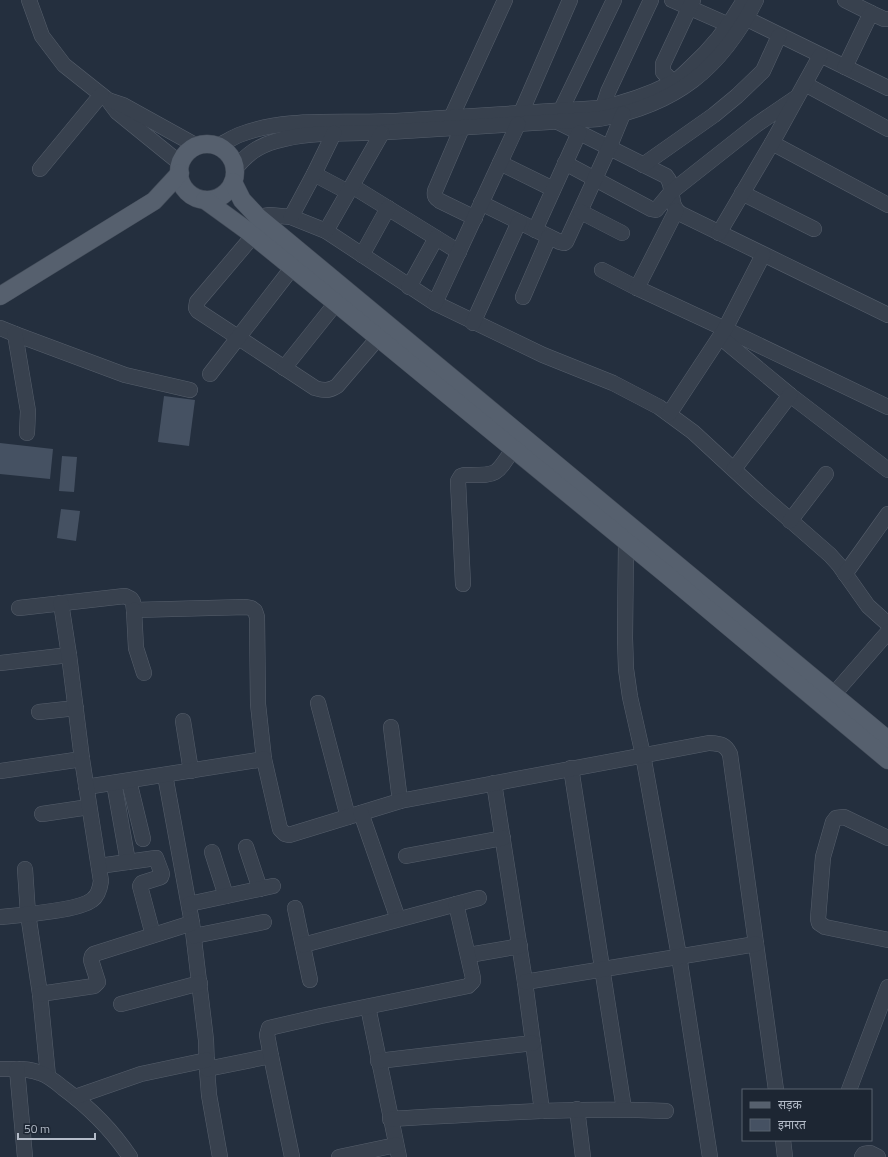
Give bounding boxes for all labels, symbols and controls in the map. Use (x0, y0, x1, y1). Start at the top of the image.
legend (742, 1089, 872, 1141)
text: सड़क (778, 1095, 803, 1114)
scale bar (18, 1115, 95, 1141)
text: इमारत (778, 1115, 807, 1134)
text: 50 m (24, 1119, 50, 1138)

